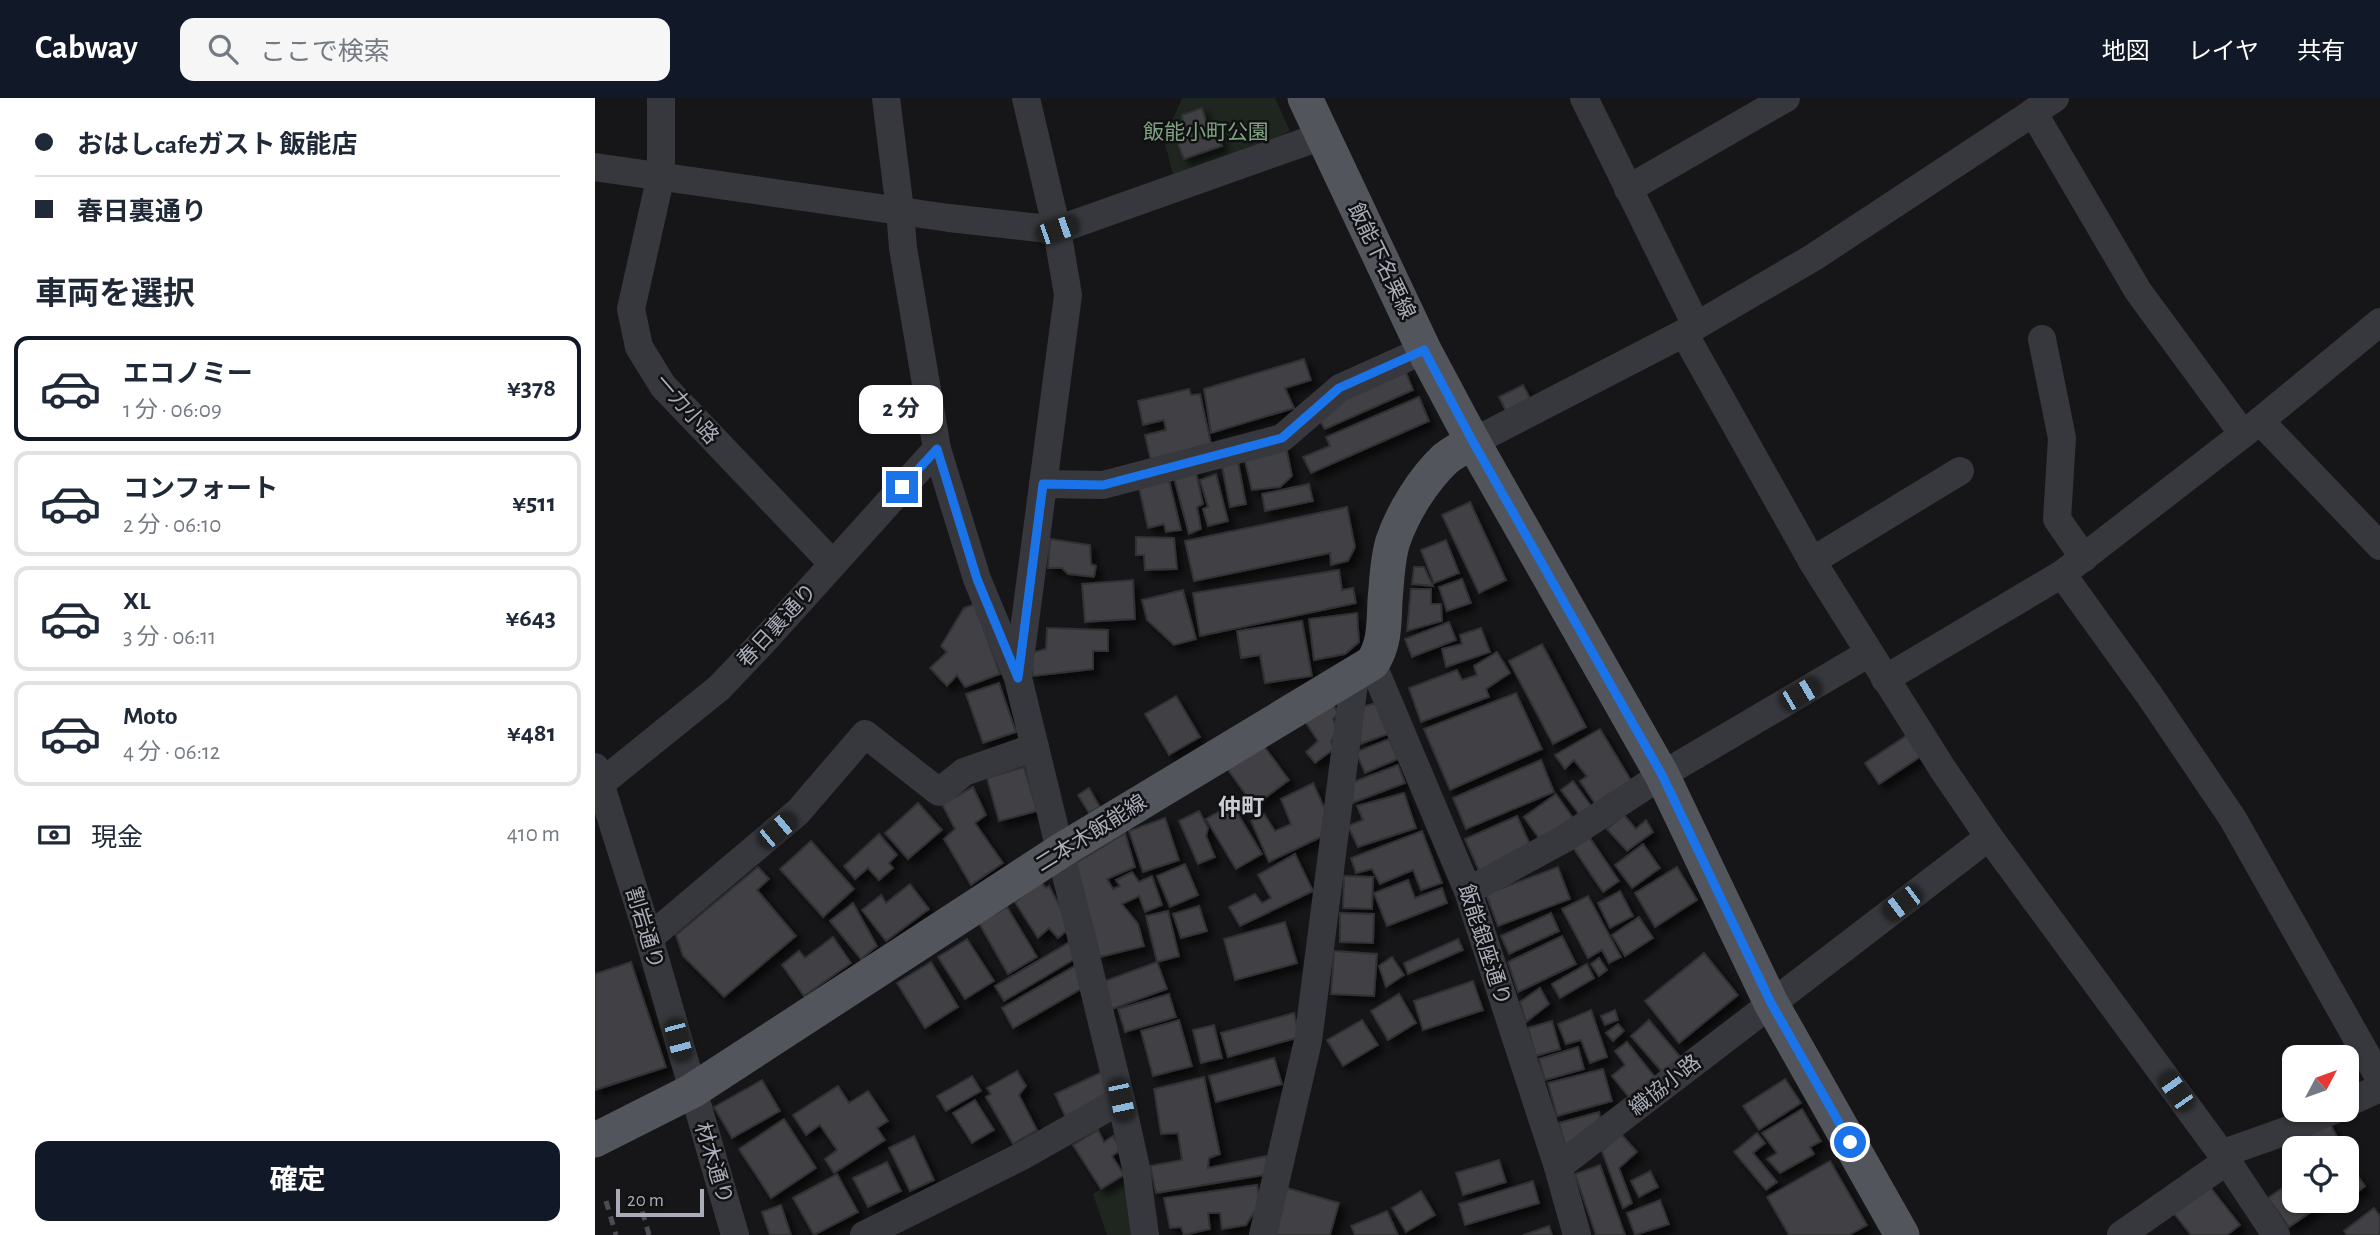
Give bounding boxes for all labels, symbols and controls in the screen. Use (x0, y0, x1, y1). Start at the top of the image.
search box (180, 18, 670, 81)
icon: search (204, 30, 242, 68)
text: Cabway (35, 32, 138, 65)
text: ここで検索 (260, 39, 390, 65)
text: 地図 (2102, 40, 2150, 64)
text: レイヤ (2188, 40, 2259, 64)
text: 共有 (2297, 40, 2345, 64)
park label: 飯能小町公園 (1143, 121, 1269, 143)
text: おはしcafeガスト 飯能店 (77, 132, 358, 158)
text: 春日裏通り (77, 199, 207, 225)
street label: 飯能下名栗線 (1344, 200, 1420, 322)
car (1034, 213, 1081, 247)
text: 車両を選択 (35, 278, 195, 310)
icon: car (39, 357, 102, 420)
text: エコノミー (123, 361, 253, 387)
street label: 一力小路 (651, 370, 723, 448)
text: ¥378 (507, 375, 556, 401)
callout: 2 分 (860, 386, 944, 434)
text: 2 分 (882, 398, 920, 421)
text: 1 分 · 06:09 (123, 399, 222, 422)
route end (886, 471, 918, 503)
icon: car (39, 472, 102, 535)
text: コンフォート (123, 476, 278, 502)
text: ¥511 (512, 490, 556, 516)
text: 2 分 · 06:10 (123, 514, 221, 537)
street label: 春日裏通り (733, 579, 821, 671)
icon: car (39, 587, 102, 650)
text: XL (123, 588, 150, 614)
text: ¥643 (505, 605, 556, 631)
text: 3 分 · 06:11 (123, 626, 216, 649)
car (1777, 674, 1824, 714)
icon: car (39, 702, 102, 765)
text: Moto (123, 703, 178, 729)
text: ¥481 (507, 720, 556, 746)
text: 4 分 · 06:12 (123, 741, 220, 764)
street label: 二本木飯能線 (1032, 790, 1150, 876)
district label: 仲町 (1218, 795, 1264, 820)
car (755, 808, 800, 852)
icon: cash (35, 816, 73, 854)
text: 410 m (507, 823, 560, 846)
text: 現金 (91, 825, 143, 851)
street label: 飯能銀座通り (1455, 882, 1515, 1008)
car (1879, 882, 1926, 924)
street label: 割岩通り (622, 885, 668, 971)
car (663, 1017, 694, 1063)
north arrow (2282, 1045, 2359, 1122)
map controls (2282, 1045, 2359, 1213)
street label: 織協小路 (1625, 1050, 1705, 1120)
car (2156, 1068, 2197, 1114)
car (1107, 1077, 1136, 1123)
street label: 材木通り (691, 1120, 737, 1206)
route start (1834, 1126, 1866, 1158)
button: locate (2282, 1136, 2359, 1213)
button: 確定 (35, 1141, 560, 1221)
scale bar (616, 1186, 703, 1218)
text: 20 m (627, 1191, 664, 1210)

